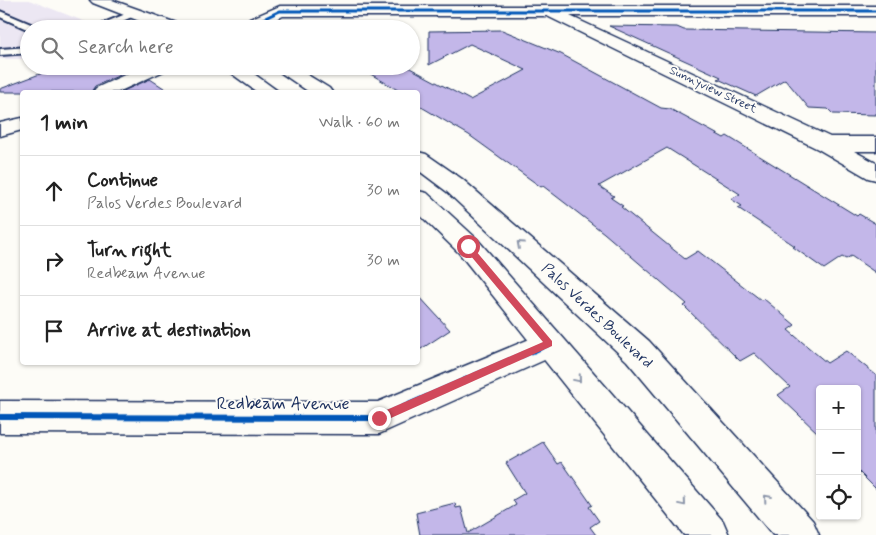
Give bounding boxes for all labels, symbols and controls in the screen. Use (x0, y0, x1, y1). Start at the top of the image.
search box (20, 20, 420, 75)
icon: search (38, 34, 66, 62)
text: Search here (78, 35, 174, 60)
street label: Sunnyview Street (667, 63, 759, 117)
text: 1 min (40, 109, 88, 137)
text: Walk · 60 m (319, 112, 400, 133)
text: Continue (87, 168, 158, 193)
icon: ahead (40, 177, 68, 205)
text: 30 m (367, 180, 400, 201)
text: Palos Verdes Boulevard (87, 193, 242, 214)
route start (457, 235, 480, 258)
text: Turn right (87, 238, 171, 263)
one-way arrow (516, 241, 525, 250)
icon: right (40, 247, 68, 275)
text: 30 m (367, 250, 400, 271)
street label: Palos Verdes Boulevard (537, 259, 657, 373)
text: Redbeam Avenue (87, 263, 205, 284)
icon: arrive (40, 317, 68, 345)
text: Arrive at destination (87, 318, 251, 343)
one-way arrow (573, 373, 582, 382)
map controls (816, 385, 861, 520)
button: + (816, 385, 861, 430)
street label: Redbeam Avenue (216, 392, 350, 416)
route end (368, 407, 391, 430)
button: − (816, 430, 861, 475)
button: locate (816, 475, 861, 520)
one-way arrow (764, 495, 773, 504)
one-way arrow (677, 498, 686, 507)

